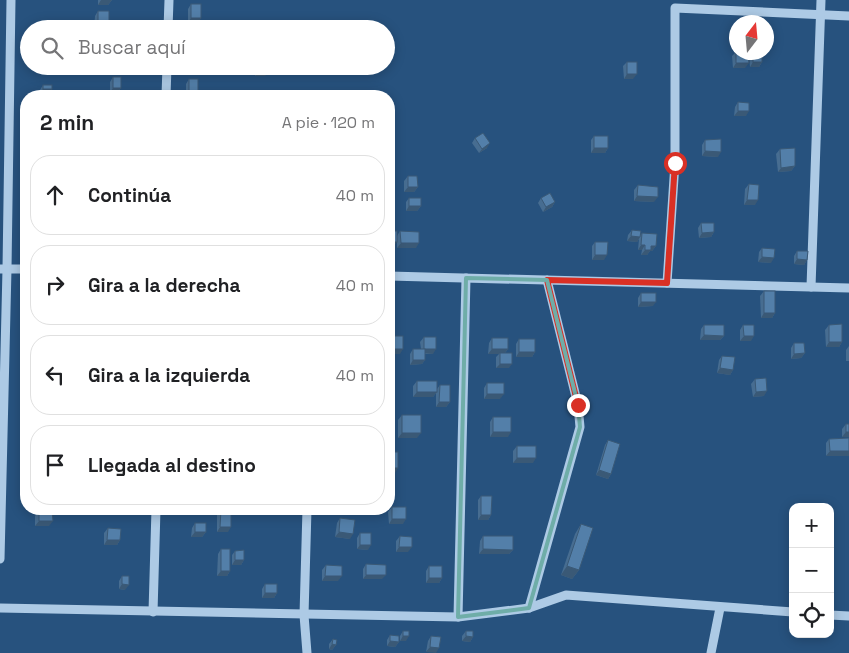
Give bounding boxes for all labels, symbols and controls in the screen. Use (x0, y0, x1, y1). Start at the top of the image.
north arrow (729, 15, 774, 60)
search box (20, 20, 395, 75)
icon: search (38, 34, 66, 62)
text: Buscar aquí (78, 35, 186, 60)
text: 2 min (40, 109, 94, 136)
text: A pie · 120 m (282, 112, 375, 133)
route start (664, 152, 687, 175)
icon: ahead (41, 181, 69, 209)
text: Continúa (88, 183, 171, 208)
text: 40 m (336, 185, 374, 206)
icon: right (41, 271, 69, 299)
text: Gira a la derecha (88, 273, 240, 298)
text: 40 m (336, 275, 374, 296)
icon: left (41, 361, 69, 389)
text: Gira a la izquierda (88, 363, 250, 388)
text: 40 m (336, 365, 374, 386)
route end (567, 394, 590, 417)
icon: arrive (41, 451, 69, 479)
text: Llegada al destino (88, 453, 256, 478)
map controls (789, 503, 834, 638)
button: + (789, 503, 834, 548)
button: − (789, 548, 834, 593)
button: locate (789, 593, 834, 638)

